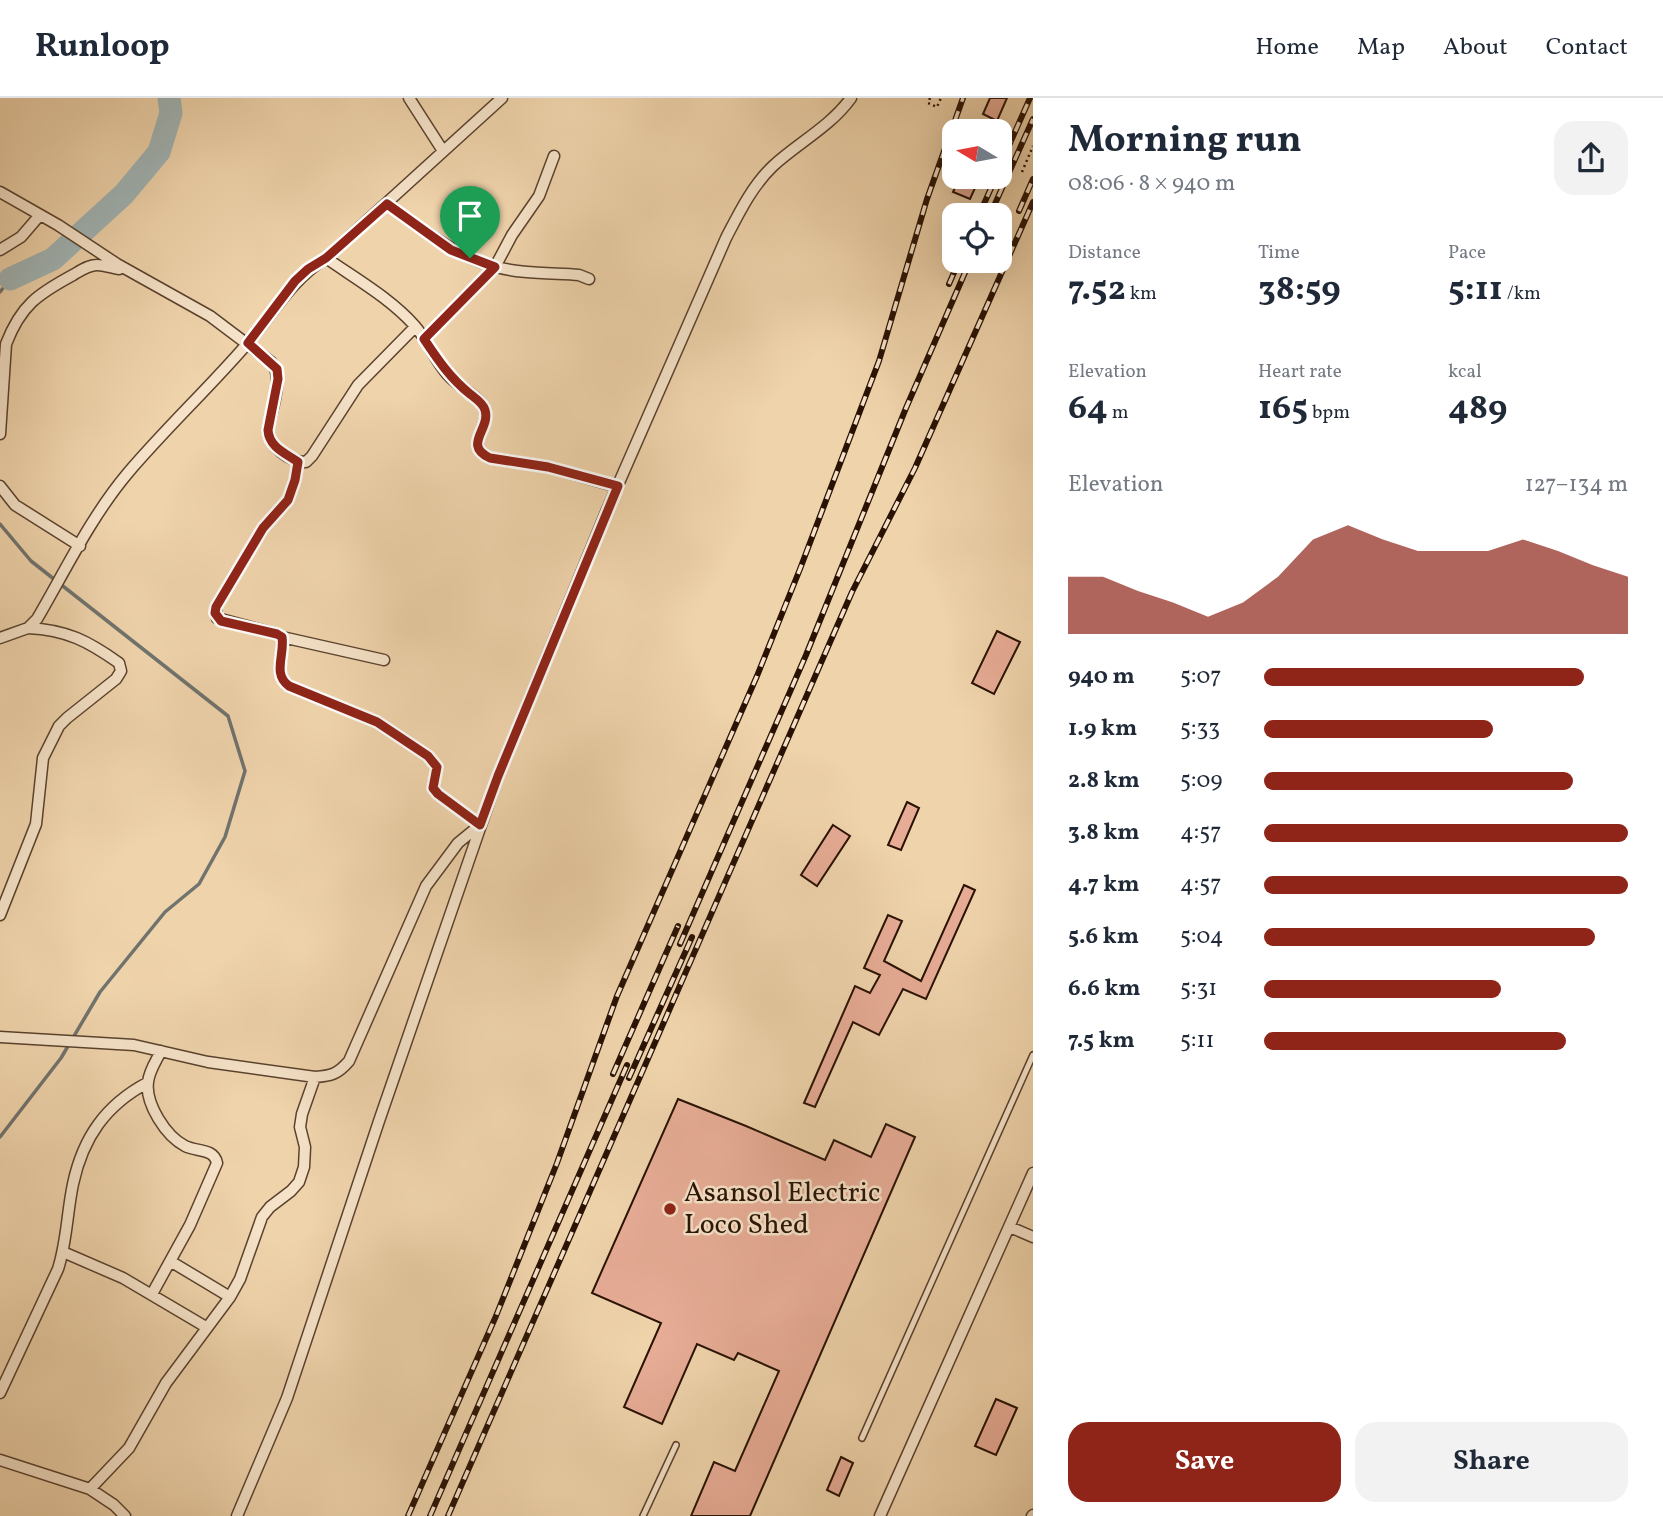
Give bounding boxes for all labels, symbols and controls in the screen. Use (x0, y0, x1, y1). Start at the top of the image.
text: Runloop (35, 25, 170, 71)
text: Home (1255, 31, 1319, 65)
text: Map (1357, 31, 1405, 65)
text: About (1443, 31, 1508, 65)
text: Contact (1546, 31, 1628, 65)
text: Morning run (1068, 115, 1302, 168)
north arrow (942, 119, 1012, 189)
map controls (942, 119, 1012, 273)
button: share (1554, 121, 1628, 195)
text: 08:06 · 8 × 940 m (1068, 168, 1235, 200)
pin (440, 186, 500, 258)
icon: arrive (451, 197, 489, 235)
button: locate (942, 203, 1012, 273)
text: Distance (1068, 240, 1141, 266)
text: Time (1258, 240, 1300, 266)
text: Pace (1448, 240, 1486, 266)
text: 7.52 (1068, 266, 1126, 314)
text: 38:59 (1258, 266, 1341, 314)
text: 5:11 (1448, 266, 1503, 314)
text: km (1126, 281, 1157, 307)
text: /km (1503, 281, 1541, 307)
text: Elevation (1068, 359, 1147, 385)
text: Heart rate (1258, 359, 1342, 385)
text: kcal (1448, 359, 1482, 385)
text: 64 (1068, 385, 1108, 433)
text: 165 (1258, 385, 1308, 433)
text: 489 (1448, 385, 1507, 433)
text: m (1108, 400, 1129, 426)
text: bpm (1308, 400, 1350, 426)
text: Elevation (1068, 469, 1164, 501)
text: 127–134 m (1525, 469, 1628, 501)
text: 940 m (1068, 661, 1135, 693)
text: 5:07 (1180, 661, 1221, 693)
text: 1.9 km (1068, 713, 1137, 745)
text: 5:33 (1180, 713, 1220, 745)
text: 2.8 km (1068, 765, 1140, 797)
text: 5:09 (1180, 765, 1222, 797)
text: 3.8 km (1068, 817, 1140, 849)
text: 4:57 (1180, 817, 1221, 849)
text: 4.7 km (1068, 869, 1140, 901)
text: 4:57 (1180, 869, 1221, 901)
text: 5.6 km (1068, 921, 1139, 953)
text: 5:04 (1180, 921, 1223, 953)
text: 6.6 km (1068, 973, 1141, 1005)
text: 5:31 (1180, 973, 1217, 1005)
text: 7.5 km (1068, 1025, 1135, 1057)
text: 5:11 (1180, 1025, 1214, 1057)
place label: Asansol Electric Loco Shed (684, 1174, 880, 1245)
marker: Asansol Electric Loco Shed (662, 1201, 678, 1217)
button: Save (1068, 1422, 1341, 1502)
button: Share (1355, 1422, 1628, 1502)

